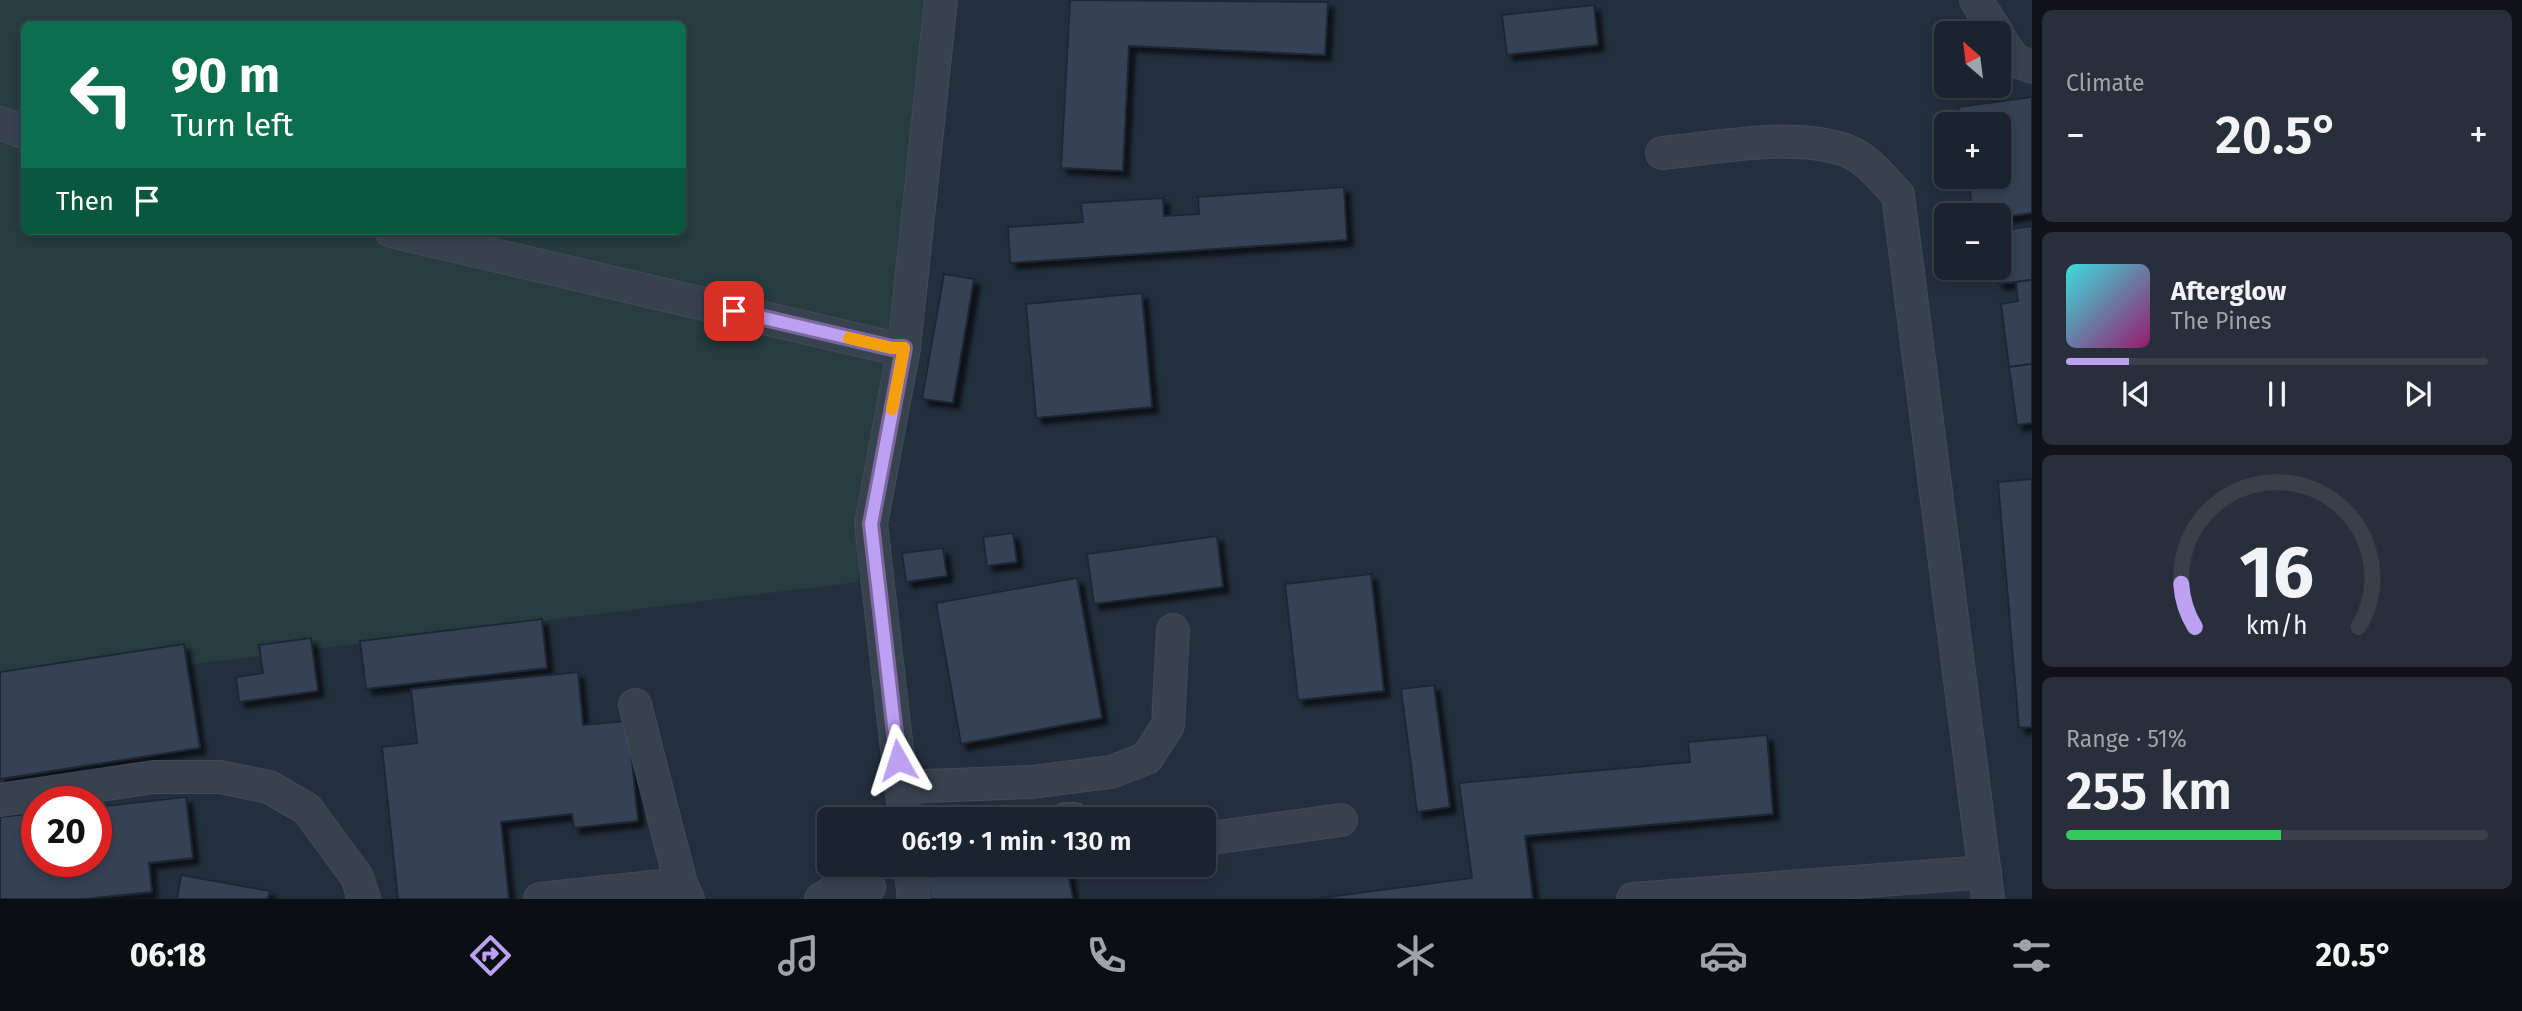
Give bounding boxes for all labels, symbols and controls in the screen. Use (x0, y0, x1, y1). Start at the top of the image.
north arrow (1934, 21, 2011, 98)
map controls (1934, 21, 2011, 280)
text: 90 m (171, 46, 280, 105)
icon: left (56, 49, 147, 140)
text: Climate (2066, 69, 2145, 97)
text: 20.5° (2215, 104, 2339, 167)
text: Turn left (171, 106, 293, 144)
button: + (1934, 112, 2011, 189)
text: − (2066, 112, 2085, 158)
text: + (2469, 112, 2488, 158)
icon: arrive (128, 182, 166, 220)
text: Then (56, 186, 114, 217)
button: − (1934, 203, 2011, 280)
text: Afterglow (2171, 276, 2286, 307)
pin (704, 281, 764, 341)
icon: arrive (715, 292, 753, 330)
text: The Pines (2171, 307, 2272, 335)
icon: previous (2117, 375, 2155, 413)
icon: pause (2258, 375, 2296, 413)
icon: next (2399, 375, 2437, 413)
text: 16 (2240, 529, 2314, 616)
text: km/h (2246, 610, 2308, 640)
position arrow (861, 723, 935, 797)
text: Range · 51% (2066, 725, 2187, 753)
text: 255 km (2066, 760, 2232, 823)
speed limit sign: 20 (21, 786, 112, 877)
text: 06:19 · 1 min · 130 m (901, 826, 1132, 857)
icon: directions (466, 931, 515, 980)
icon: music (774, 931, 823, 980)
icon: phone (1082, 931, 1131, 980)
icon: climate (1391, 931, 1440, 980)
icon: car (1699, 931, 1748, 980)
icon: filters (2007, 931, 2056, 980)
text: 06:18 (130, 936, 206, 974)
text: 20.5° (2316, 936, 2392, 974)

